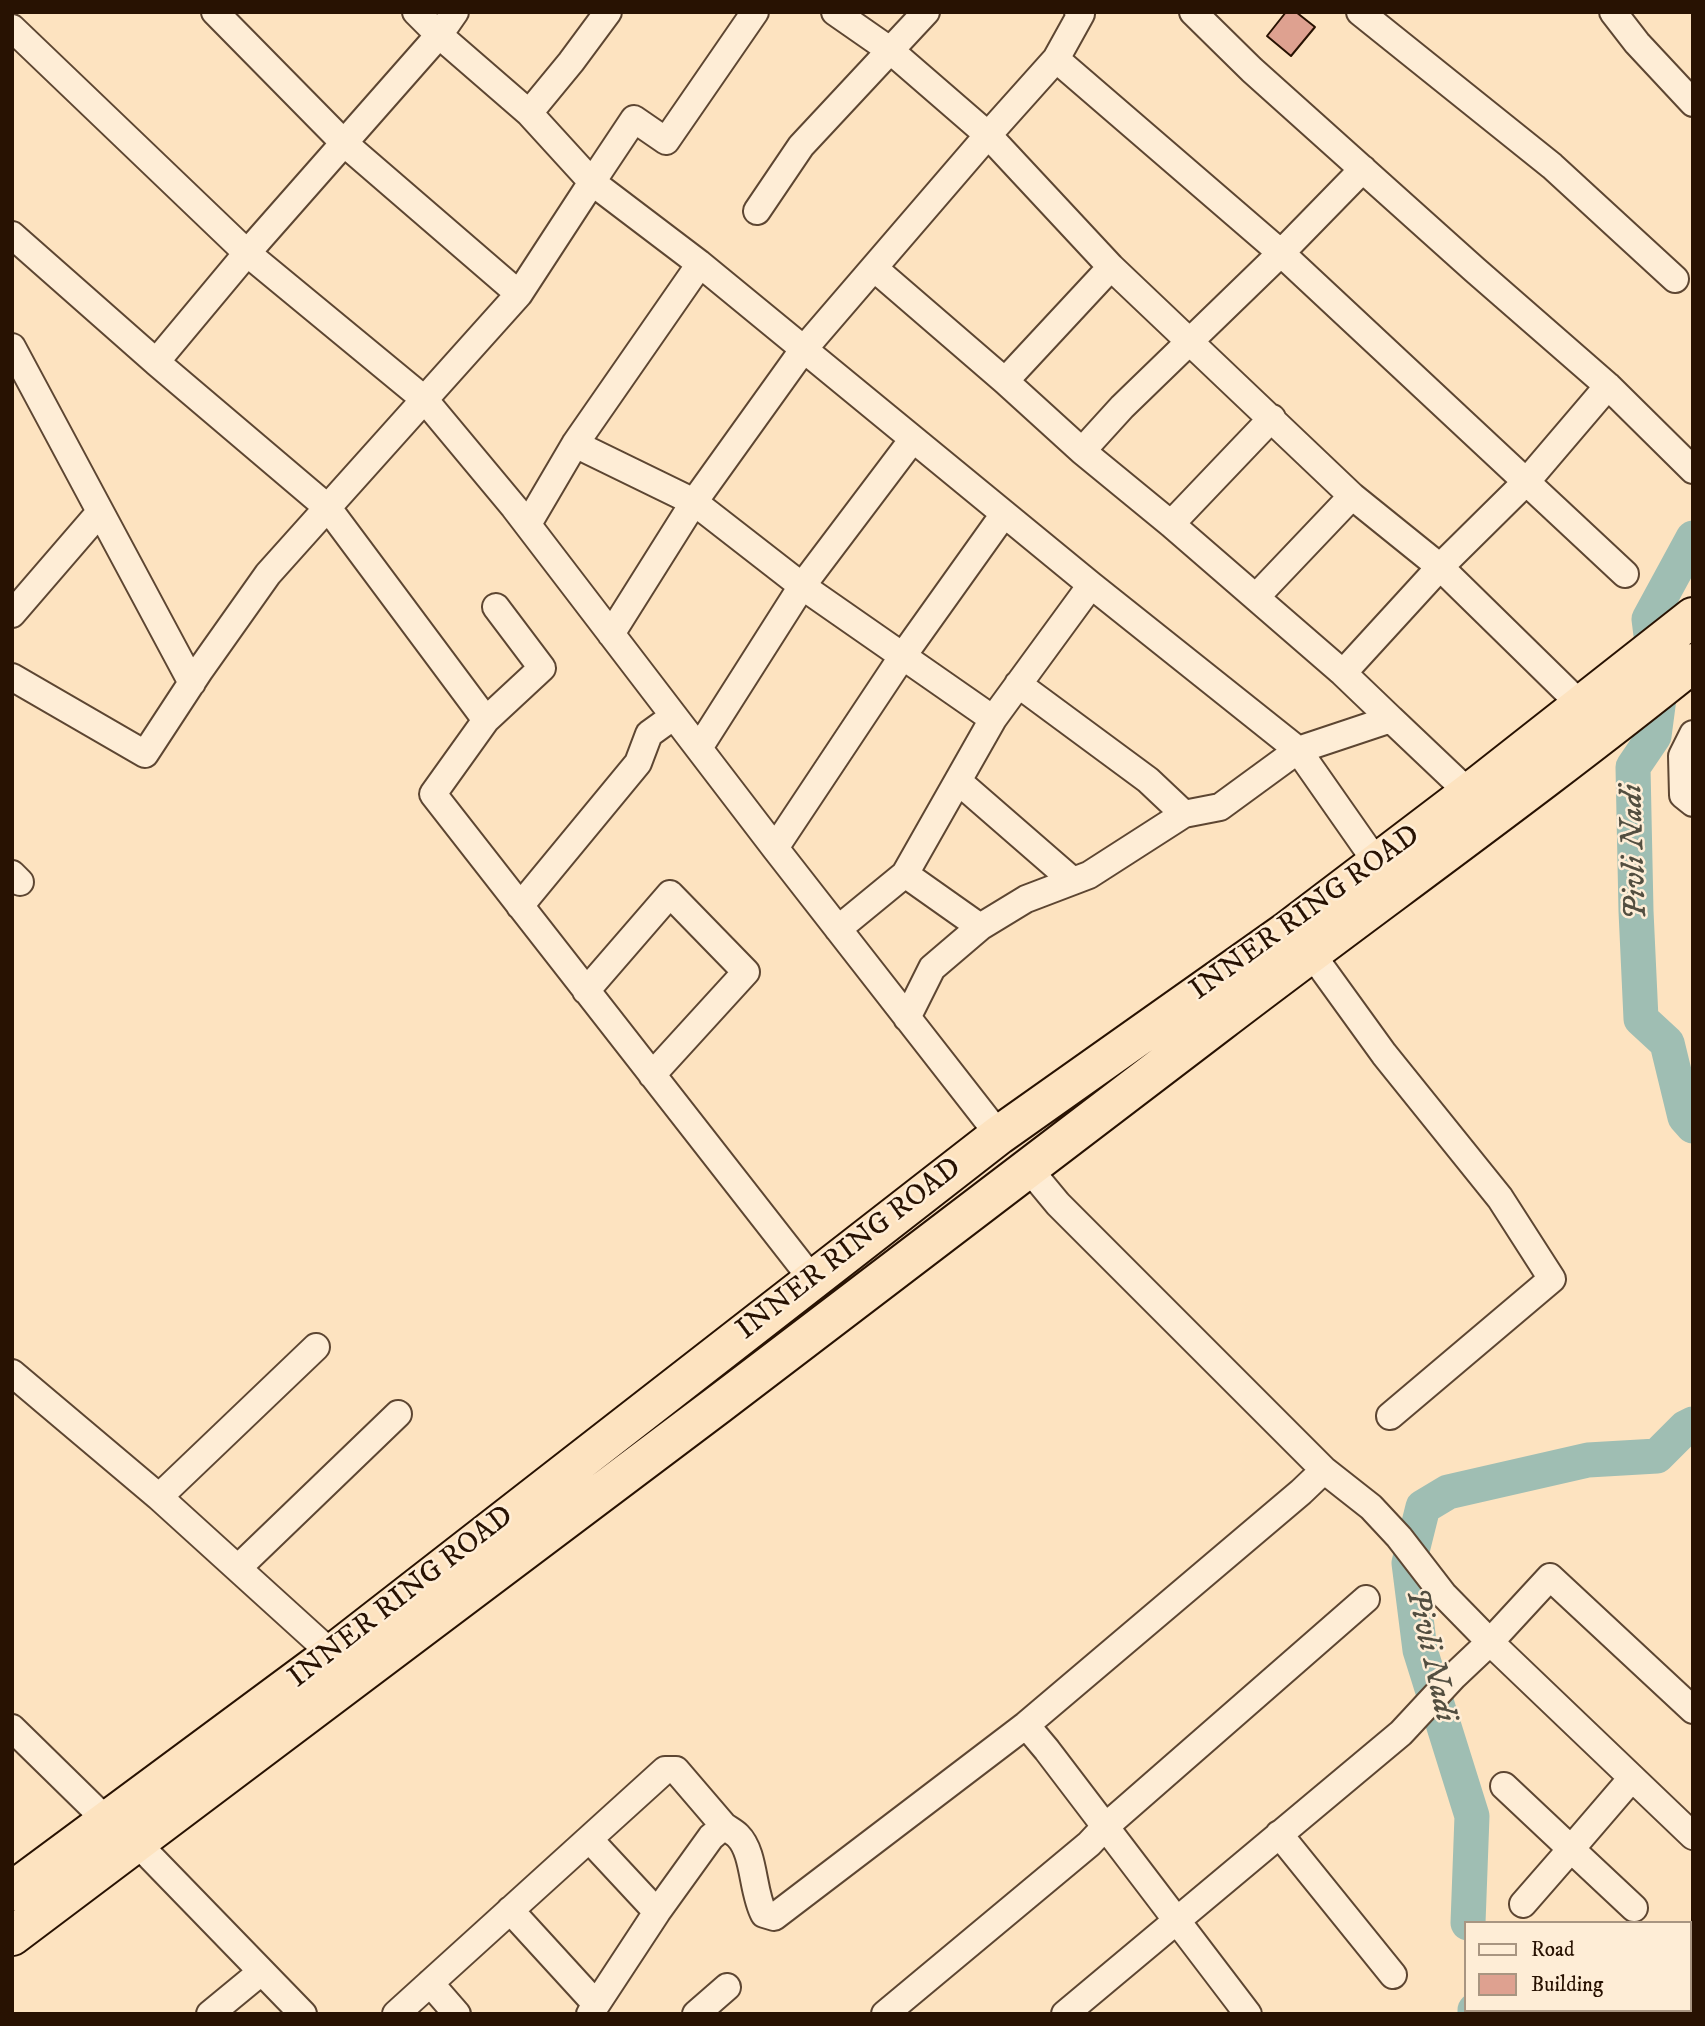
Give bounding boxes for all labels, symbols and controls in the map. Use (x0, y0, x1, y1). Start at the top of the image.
water label: Pivli Nadi (1614, 783, 1658, 921)
street label: INNER RING ROAD (1184, 818, 1428, 1010)
street label: INNER RING ROAD (730, 1151, 970, 1349)
street label: INNER RING ROAD (282, 1499, 522, 1697)
water label: Pivli Nadi (1395, 1584, 1463, 1726)
legend (1464, 1921, 1691, 2012)
text: Road (1531, 1937, 1575, 1963)
text: Building (1531, 1972, 1603, 1998)

